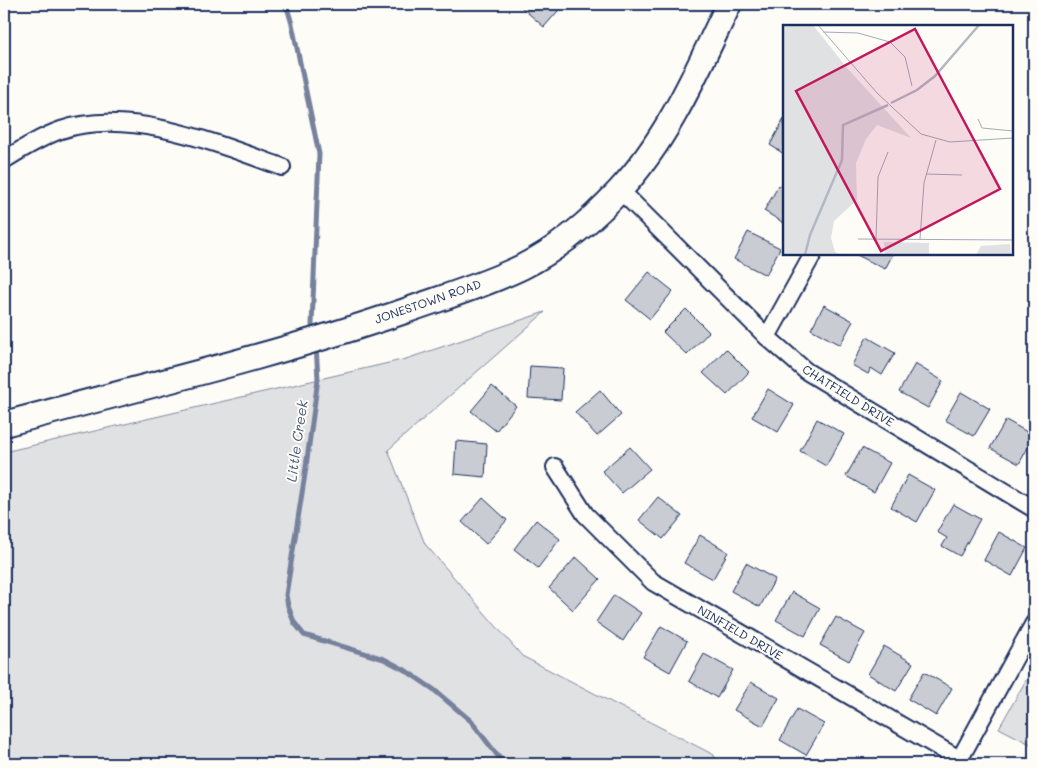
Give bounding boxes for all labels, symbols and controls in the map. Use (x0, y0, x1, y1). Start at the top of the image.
inset map (783, 25, 1013, 255)
street label: JONESTOWN ROAD (372, 275, 483, 327)
street label: CHATFIELD DRIVE (800, 361, 897, 430)
water label: Little Creek (281, 398, 312, 483)
street label: NINFIELD DRIVE (695, 601, 786, 663)

